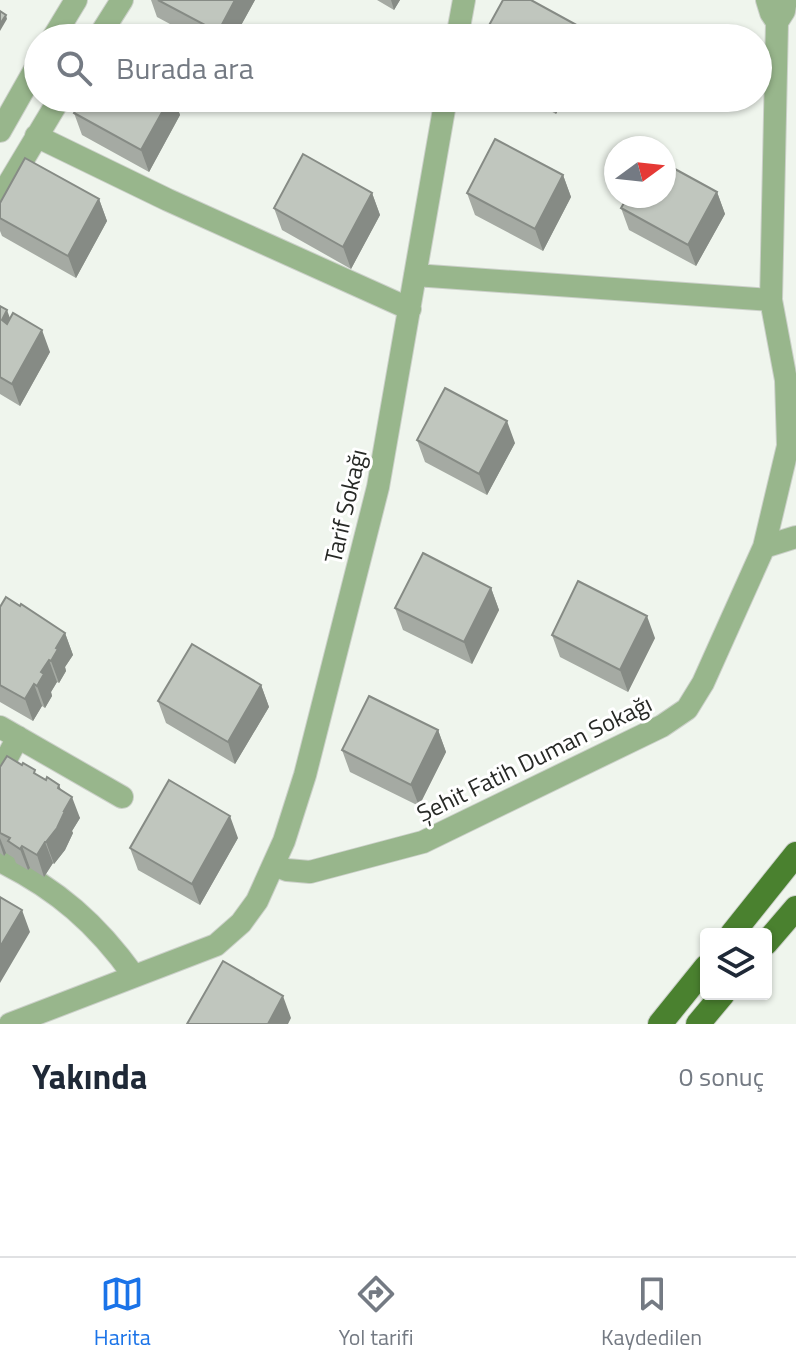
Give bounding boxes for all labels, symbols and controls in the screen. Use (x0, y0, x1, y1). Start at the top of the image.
search box (24, 24, 772, 112)
text: Burada ara (116, 45, 254, 91)
icon: search (52, 46, 96, 90)
north arrow (604, 136, 676, 208)
street label: Tarif Sokağı (314, 445, 376, 567)
street label: Şehit Fatih Duman Sokağı (410, 685, 658, 831)
map controls (700, 928, 772, 1000)
button: layers (700, 928, 772, 1000)
text: Yakında (32, 1050, 147, 1102)
text: 0 sonuç (679, 1057, 764, 1096)
tab: Harita (94, 1272, 151, 1354)
tab: Yol tarifi (338, 1272, 414, 1354)
tab: Kaydedilen (601, 1272, 702, 1354)

